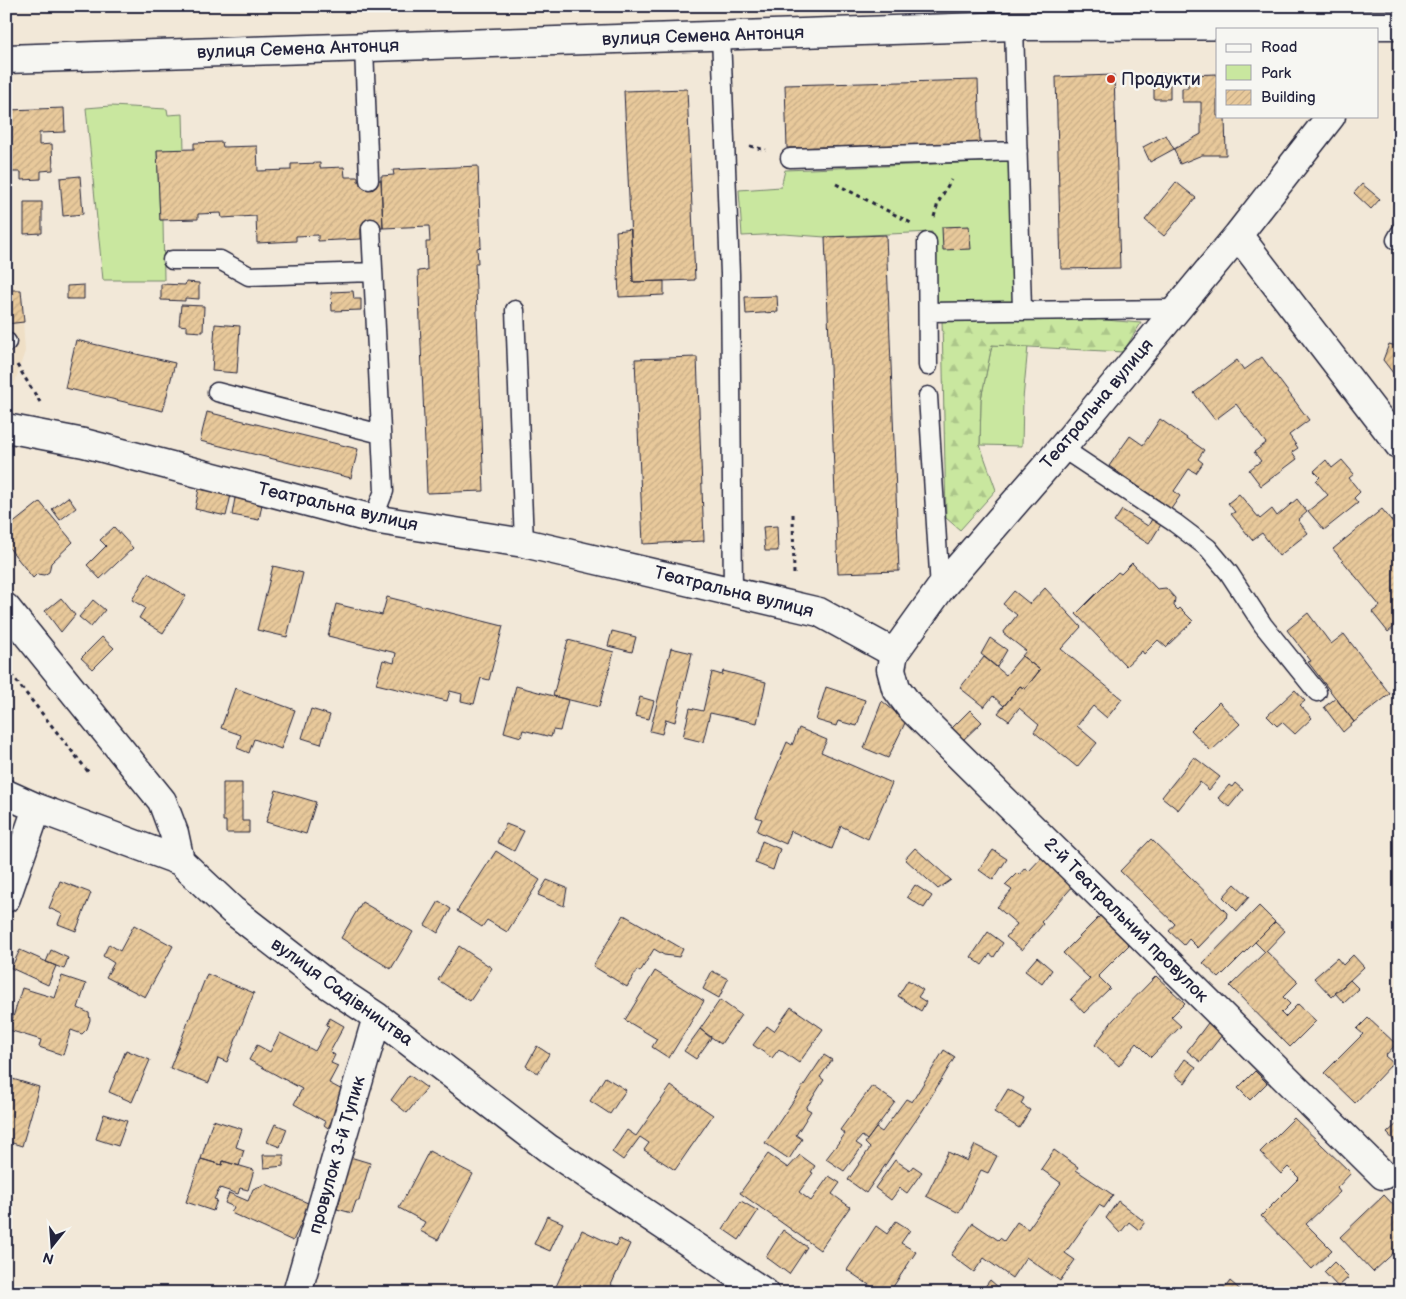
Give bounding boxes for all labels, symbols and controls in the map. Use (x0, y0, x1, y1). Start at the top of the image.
street label: вулиця Семена Антонця (601, 22, 805, 50)
legend (1216, 28, 1378, 118)
street label: вулиця Семена Антонця (196, 35, 400, 63)
text: Road (1261, 38, 1297, 57)
text: Park (1261, 64, 1292, 83)
place label: Продукти (1121, 69, 1201, 90)
marker: Продукти (1105, 73, 1117, 85)
text: Building (1261, 88, 1316, 107)
street label: Театральна вулиця (1036, 335, 1158, 473)
street label: Театральна вулиця (256, 478, 420, 536)
street label: Театральна вулиця (652, 562, 816, 622)
street label: 2-й Театральний провулок (1039, 833, 1213, 1007)
street label: вулиця Садівництва (267, 933, 417, 1051)
street label: провулок 3-й Тупик (304, 1073, 370, 1236)
north arrow (28, 1222, 78, 1272)
text: N (41, 1248, 56, 1268)

